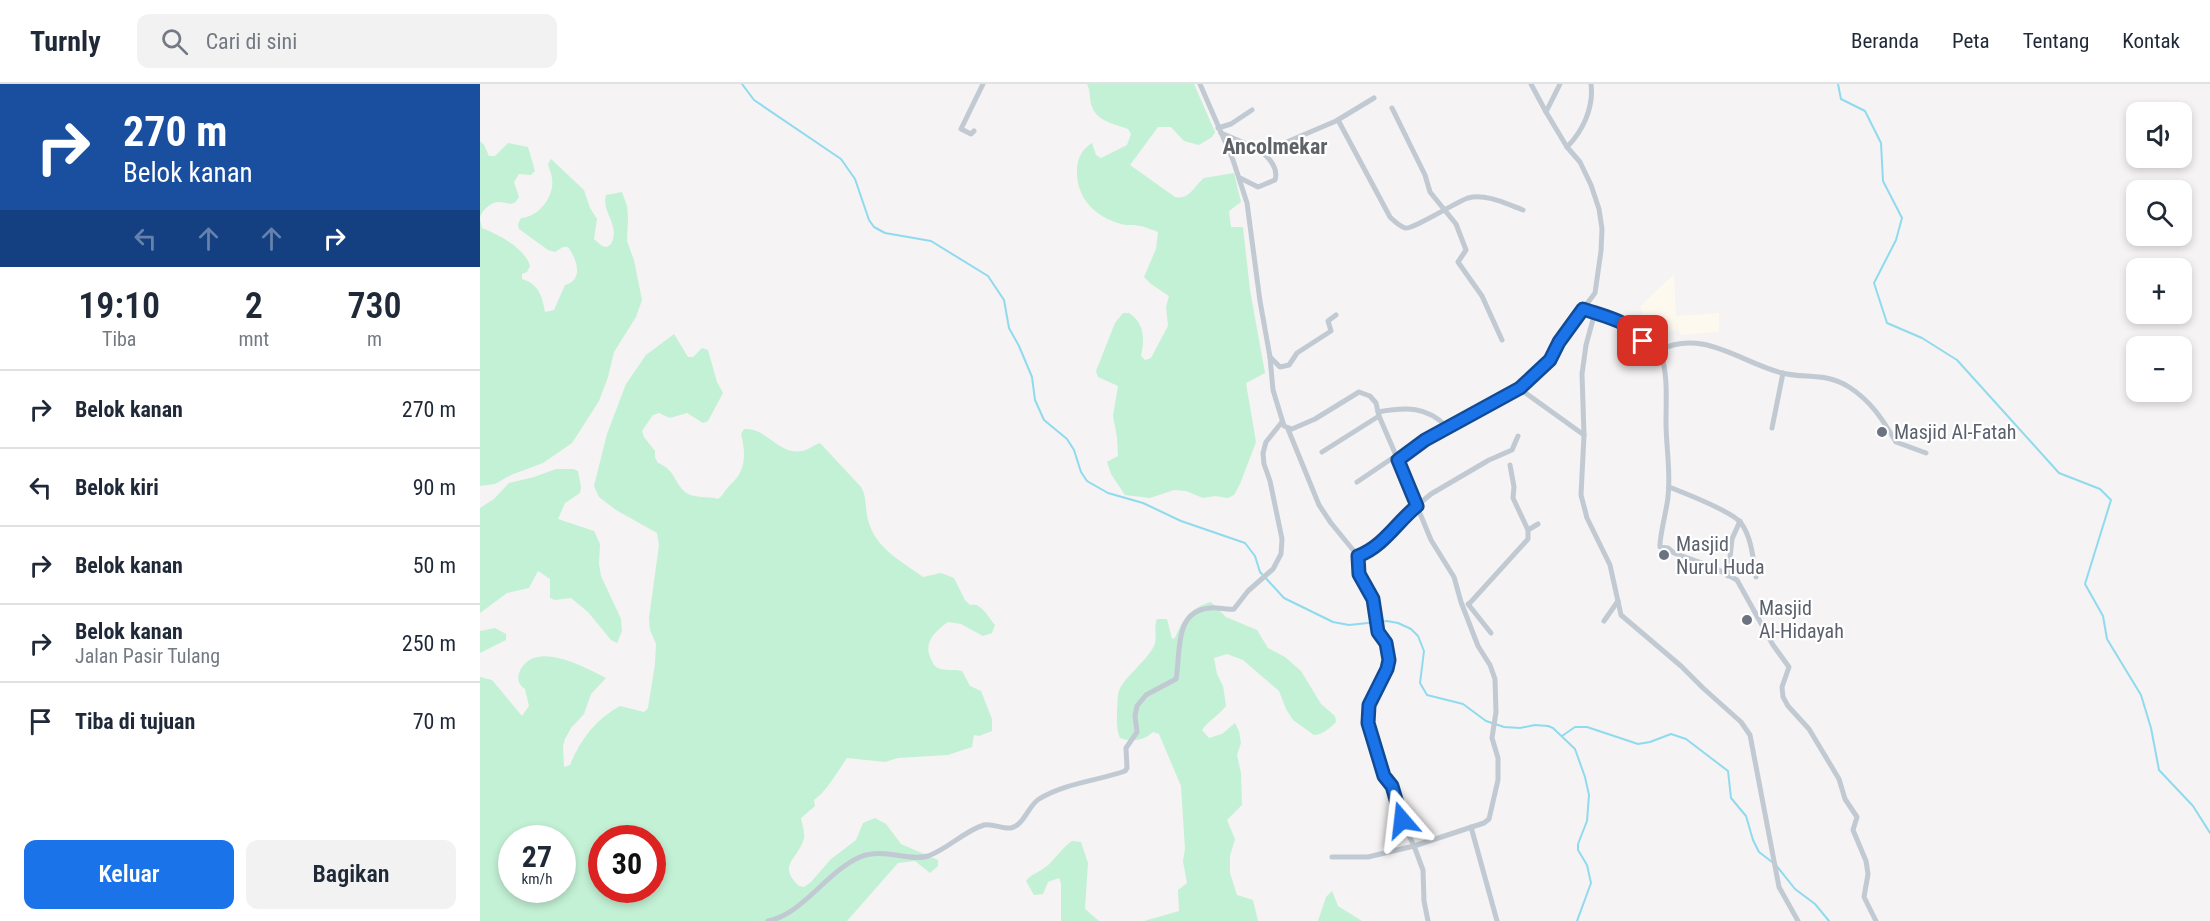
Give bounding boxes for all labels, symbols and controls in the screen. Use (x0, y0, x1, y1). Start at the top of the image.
search box (137, 14, 557, 68)
text: Turnly (30, 25, 101, 58)
icon: search (158, 25, 191, 58)
text: Cari di sini (206, 29, 297, 54)
text: Beranda (1851, 29, 1919, 53)
text: Peta (1952, 29, 1990, 53)
text: Tentang (2023, 29, 2089, 53)
text: Kontak (2122, 29, 2180, 53)
map controls (2126, 102, 2192, 402)
button: sound (2126, 102, 2192, 168)
text: 270 m (123, 107, 228, 156)
icon: right (24, 108, 102, 186)
district label: Ancolmekar (1222, 134, 1328, 159)
text: Belok kanan (123, 157, 253, 189)
button: search (2126, 180, 2192, 246)
icon: left (129, 222, 162, 255)
icon: ahead (192, 222, 225, 255)
icon: ahead (255, 222, 288, 255)
icon: right (318, 222, 351, 255)
button: + (2126, 258, 2192, 324)
text: 19:10 (78, 285, 160, 327)
text: 2 (245, 285, 263, 327)
text: 730 (347, 285, 402, 327)
pin (1617, 315, 1668, 366)
icon: arrive (1626, 324, 1659, 357)
text: Tiba (102, 327, 136, 351)
text: mnt (238, 327, 269, 351)
text: m (367, 327, 382, 351)
button: − (2126, 336, 2192, 402)
icon: right (24, 393, 57, 426)
text: Belok kanan (75, 397, 183, 422)
text: 270 m (402, 397, 456, 422)
place label: Masjid Al-Fatah (1894, 420, 2017, 444)
marker: Masjid Al-Fatah (1875, 425, 1889, 439)
icon: left (24, 471, 57, 504)
text: Belok kiri (75, 475, 159, 500)
text: 90 m (413, 475, 456, 500)
place label: Masjid Nurul Huda (1676, 532, 1765, 579)
marker: Masjid Nurul Huda (1657, 548, 1671, 562)
icon: right (24, 549, 57, 582)
text: Belok kanan (75, 553, 183, 578)
text: 50 m (413, 553, 456, 578)
place label: Masjid Al-Hidayah (1759, 596, 1844, 643)
marker: Masjid Al-Hidayah (1740, 613, 1754, 627)
text: Belok kanan (75, 619, 183, 644)
icon: right (24, 627, 57, 660)
text: 250 m (402, 631, 456, 656)
text: Jalan Pasir Tulang (75, 644, 220, 668)
icon: arrive (24, 705, 57, 738)
text: Tiba di tujuan (75, 709, 195, 734)
text: 70 m (413, 709, 456, 734)
position arrow (1370, 788, 1434, 852)
speed limit sign: 30 (588, 825, 666, 903)
text: 27 (522, 839, 552, 874)
button: Keluar (24, 840, 234, 909)
button: Bagikan (246, 840, 456, 909)
text: km/h (522, 870, 552, 888)

